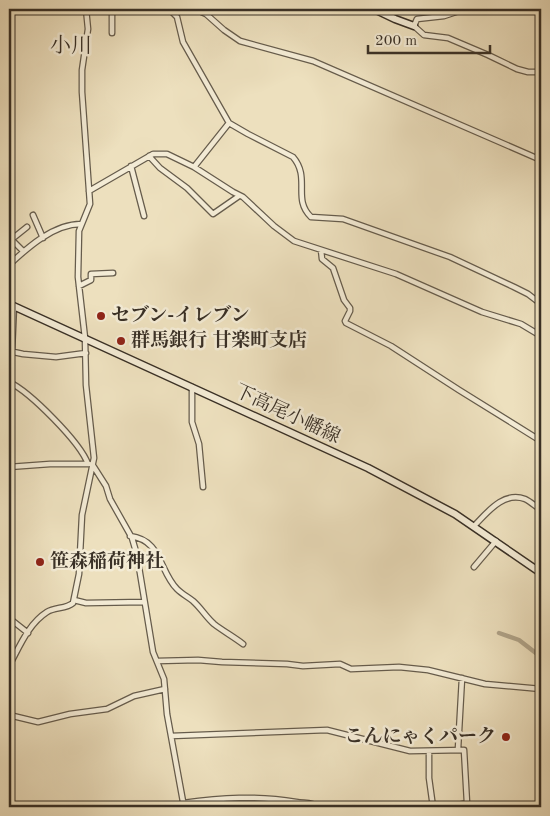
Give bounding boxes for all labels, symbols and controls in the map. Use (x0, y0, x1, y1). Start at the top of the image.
scale bar (368, 22, 490, 54)
district label: 小川 (50, 34, 92, 57)
text: 200 m (375, 34, 417, 49)
place label: セブン-イレブン (111, 305, 250, 326)
marker: セブン-イレブン (95, 310, 107, 322)
place label: 群馬銀行 甘楽町支店 (131, 329, 307, 351)
marker: 群馬銀行 甘楽町支店 (115, 335, 127, 347)
street label: 下高尾小幡線 (231, 380, 344, 448)
place label: 笹森稲荷神社 (50, 550, 164, 572)
marker: 笹森稲荷神社 (34, 556, 46, 568)
place label: こんにゃくパーク (344, 726, 496, 747)
marker: こんにゃくパーク (500, 731, 512, 743)

